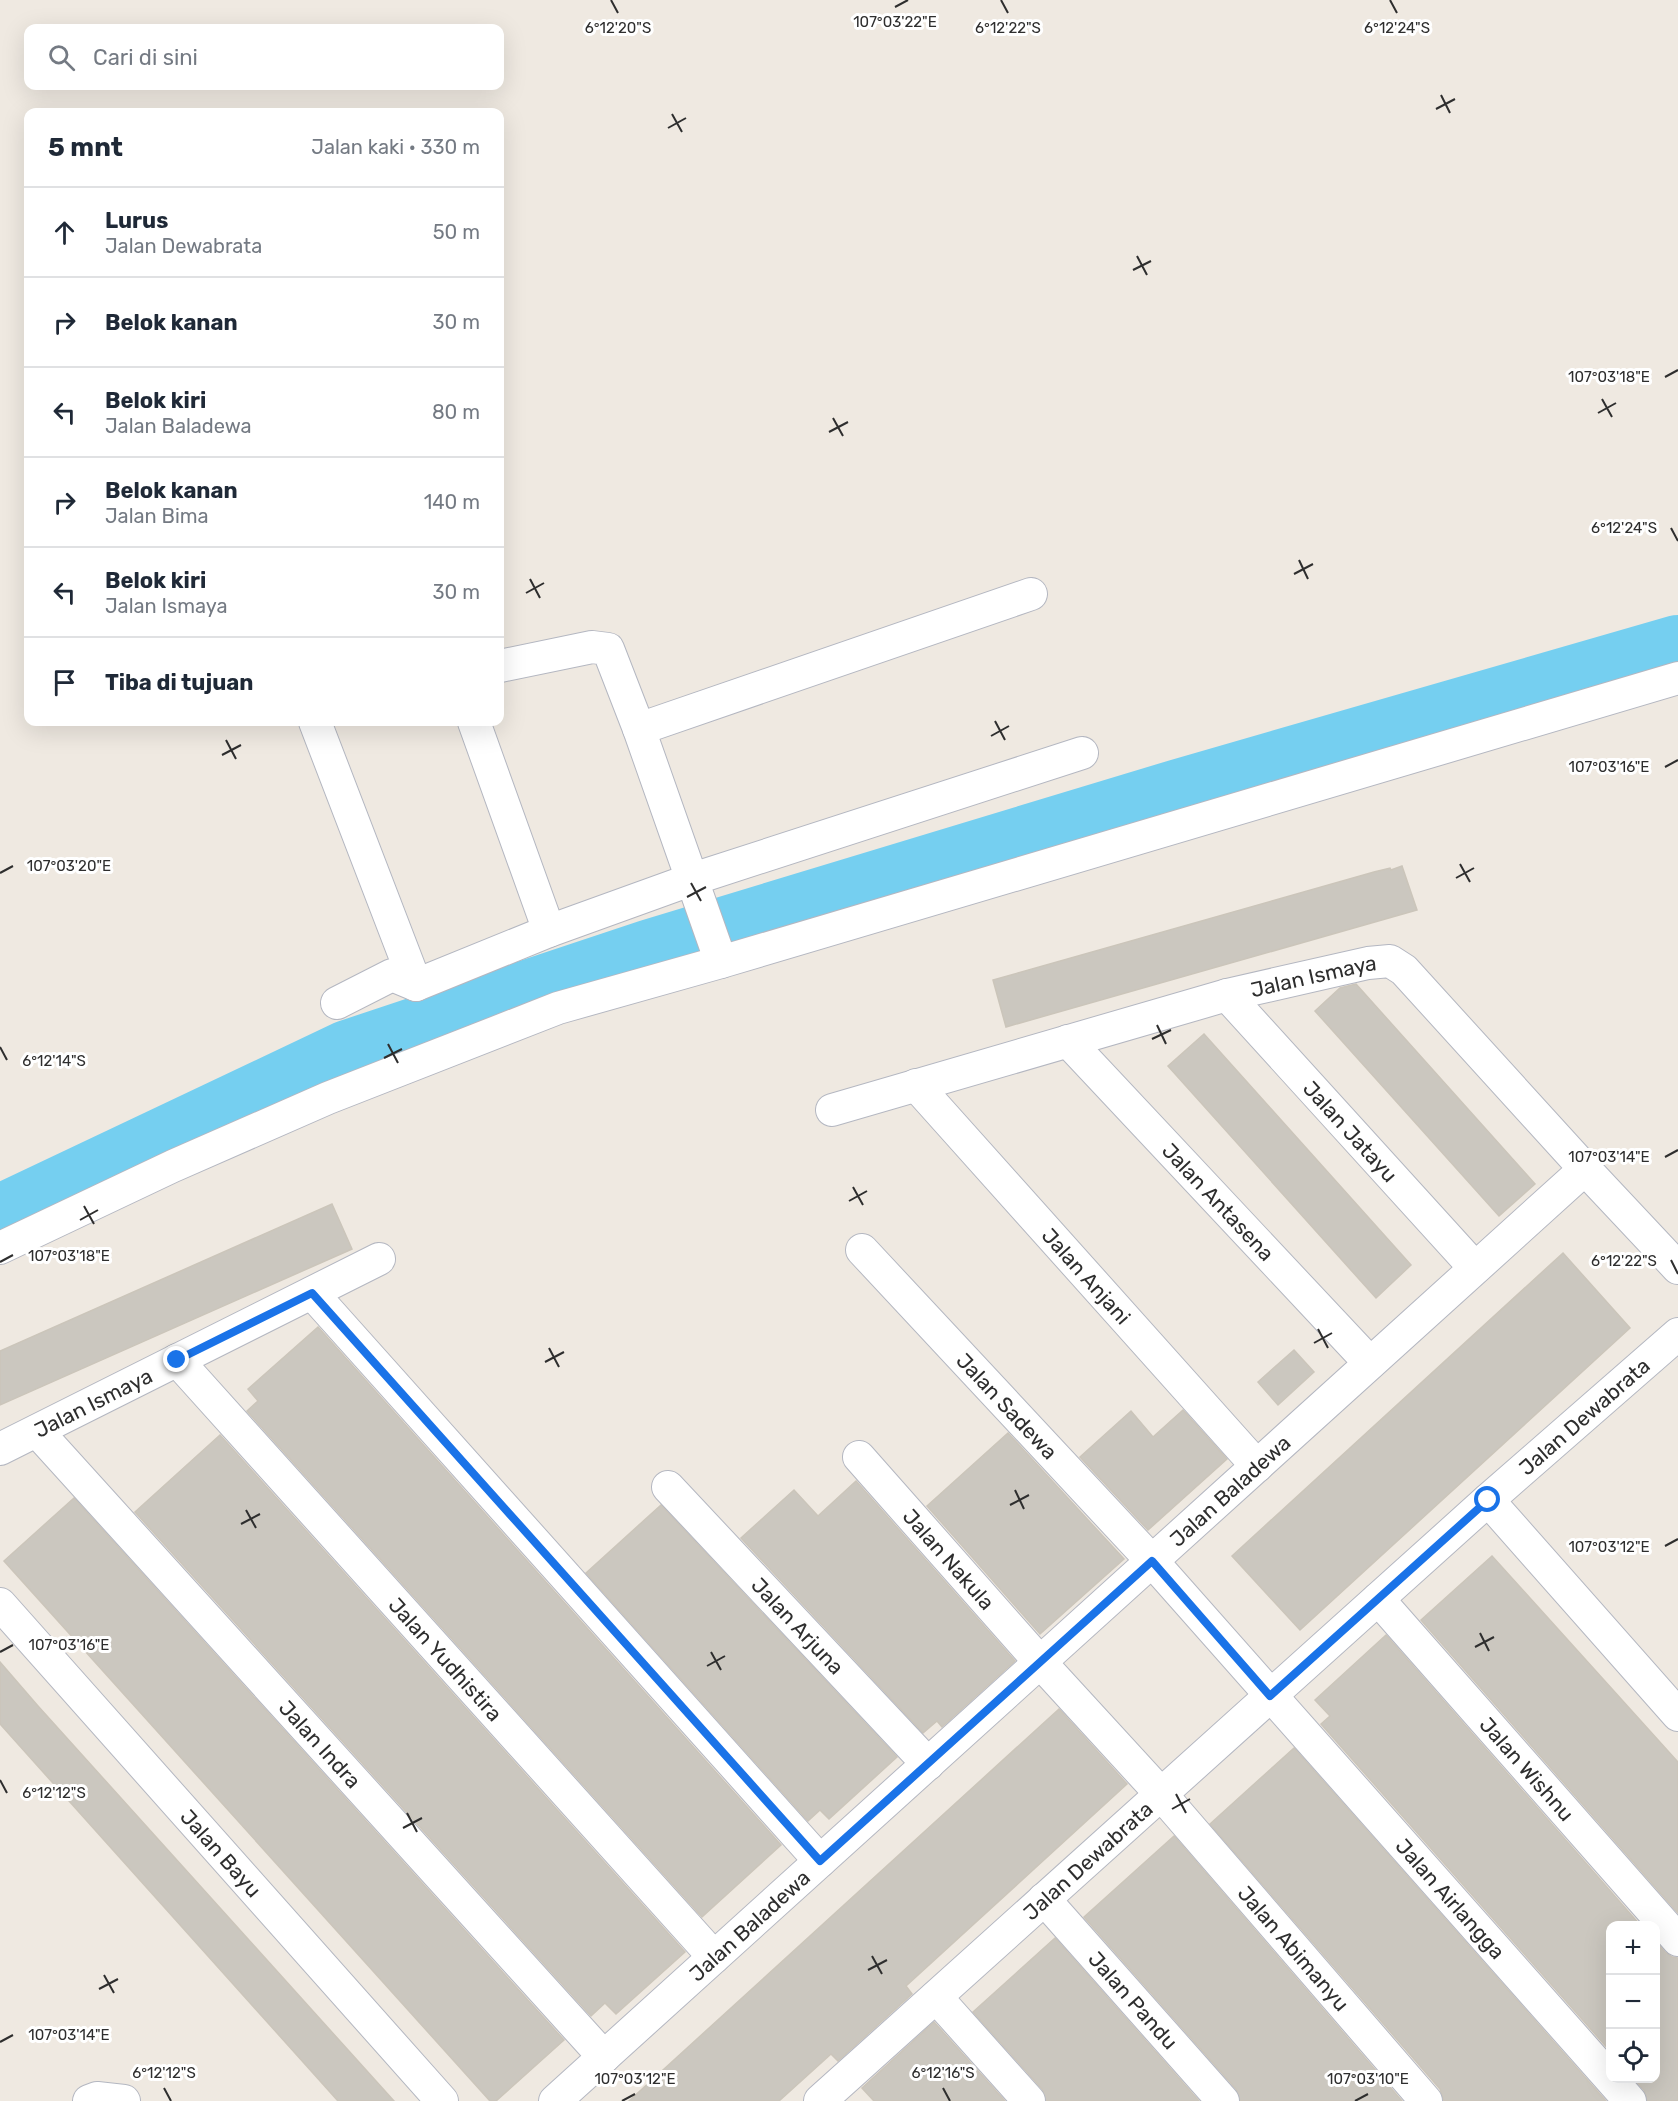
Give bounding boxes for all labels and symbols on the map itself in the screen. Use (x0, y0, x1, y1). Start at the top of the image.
text: 107°03'22"E (853, 13, 937, 31)
text: 6°12'20"S (585, 19, 651, 37)
text: 6°12'22"S (975, 19, 1041, 37)
text: 6°12'24"S (1364, 19, 1430, 37)
text: 107°03'18"E (1568, 368, 1650, 386)
text: 6°12'24"S (1591, 519, 1657, 537)
text: 107°03'16"E (1569, 758, 1649, 776)
text: 107°03'20"E (27, 857, 111, 875)
street label: Jalan Ismaya (1248, 950, 1377, 1002)
text: 6°12'14"S (22, 1052, 86, 1070)
street label: Jalan Jatayu (1298, 1075, 1403, 1187)
street label: Jalan Antasena (1157, 1137, 1280, 1266)
text: 107°03'14"E (1568, 1148, 1650, 1166)
street label: Jalan Anjani (1037, 1223, 1136, 1329)
text: 107°03'18"E (28, 1247, 110, 1265)
text: 6°12'22"S (1591, 1252, 1657, 1270)
route end (163, 1346, 189, 1372)
street label: Jalan Sadewa (952, 1347, 1063, 1464)
street label: Jalan Dewabrata (1514, 1352, 1654, 1480)
street label: Jalan Ismaya (30, 1362, 156, 1442)
street label: Jalan Baladewa (1164, 1430, 1295, 1551)
route start (1474, 1486, 1500, 1512)
street label: Jalan Nakula (898, 1504, 1000, 1614)
text: 107°03'12"E (1568, 1538, 1650, 1556)
street label: Jalan Arjuna (747, 1572, 849, 1679)
street label: Jalan Yudhistira (384, 1592, 508, 1726)
text: 107°03'16"E (29, 1636, 109, 1654)
street label: Jalan Indra (274, 1695, 366, 1793)
street label: Jalan Wishnu (1475, 1712, 1580, 1826)
text: 6°12'12"S (22, 1784, 86, 1802)
street label: Jalan Dewabrata (1018, 1796, 1157, 1925)
street label: Jalan Bayu (176, 1804, 267, 1902)
street label: Jalan Airlangga (1391, 1833, 1511, 1964)
street label: Jalan Baladewa (684, 1864, 815, 1986)
street label: Jalan Abimanyu (1233, 1880, 1355, 2016)
street label: Jalan Pandu (1084, 1946, 1183, 2054)
text: 107°03'14"E (28, 2026, 110, 2044)
text: 6°12'12"S (132, 2064, 196, 2082)
text: 6°12'16"S (911, 2064, 975, 2082)
text: 107°03'12"E (594, 2070, 676, 2088)
text: 107°03'10"E (1327, 2070, 1409, 2088)

